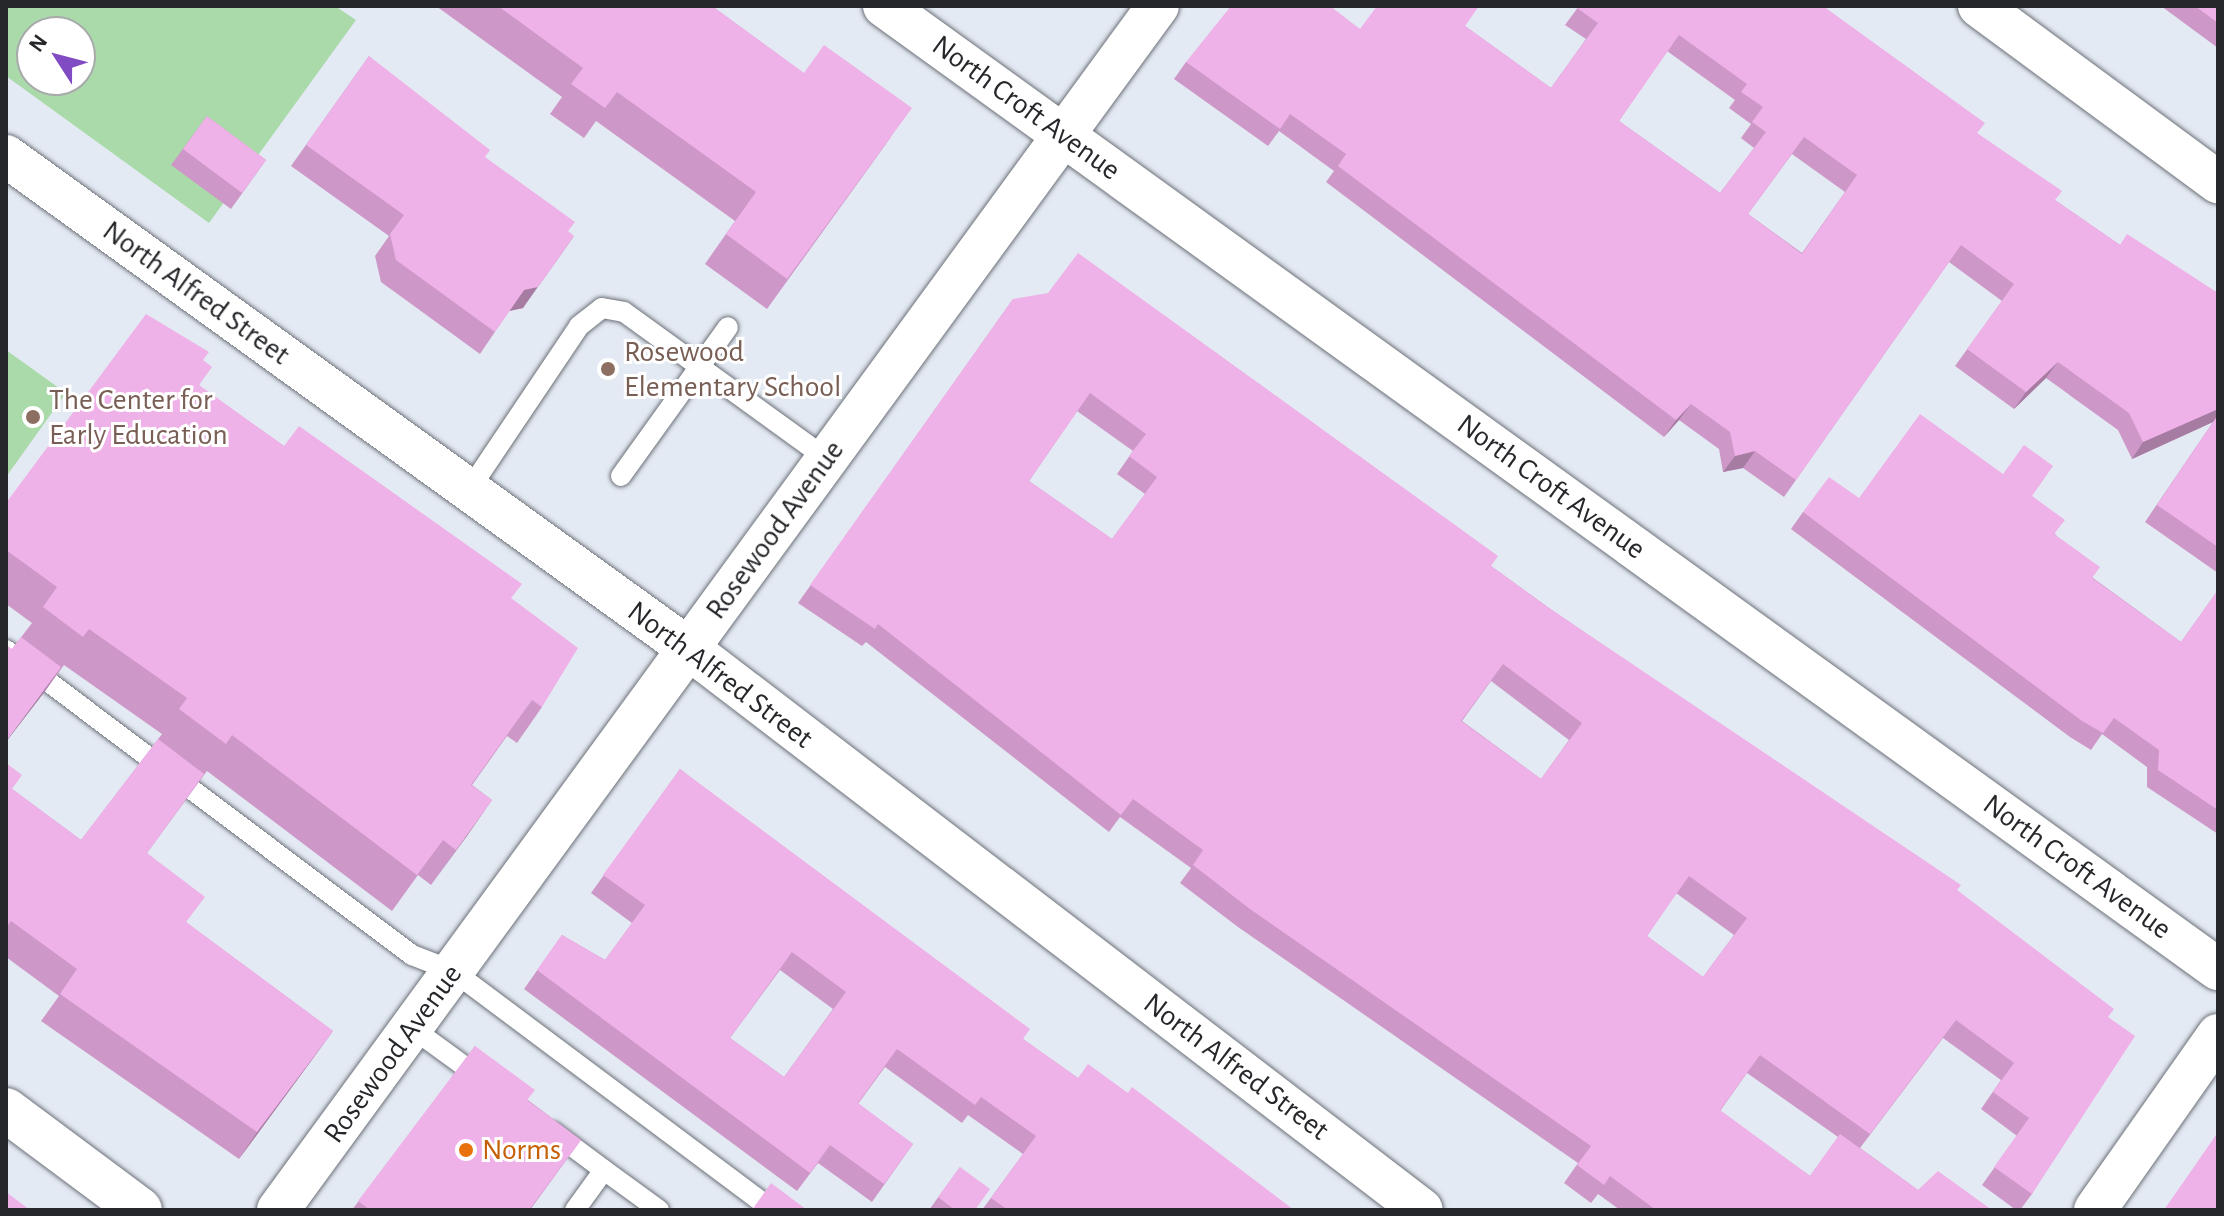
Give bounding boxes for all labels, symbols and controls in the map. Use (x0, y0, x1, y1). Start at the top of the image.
north arrow (16, 16, 96, 96)
street label: North Croft Avenue (925, 28, 1127, 188)
text: N (25, 30, 52, 56)
street label: North Alfred Street (95, 213, 297, 373)
place label: Rosewood Elementary School (624, 334, 841, 404)
marker: Rosewood Elementary School (599, 360, 617, 378)
place label: The Center for Early Education (49, 382, 228, 452)
street label: North Croft Avenue (1450, 407, 1652, 567)
marker: The Center for Early Education (24, 408, 42, 426)
street label: Rosewood Avenue (698, 433, 852, 627)
street label: North Alfred Street (620, 594, 820, 756)
street label: North Croft Avenue (1976, 787, 2178, 947)
street label: Rosewood Avenue (316, 957, 470, 1151)
street label: North Alfred Street (1136, 986, 1336, 1148)
place label: Norms (482, 1132, 561, 1168)
marker: Norms (457, 1141, 475, 1159)

